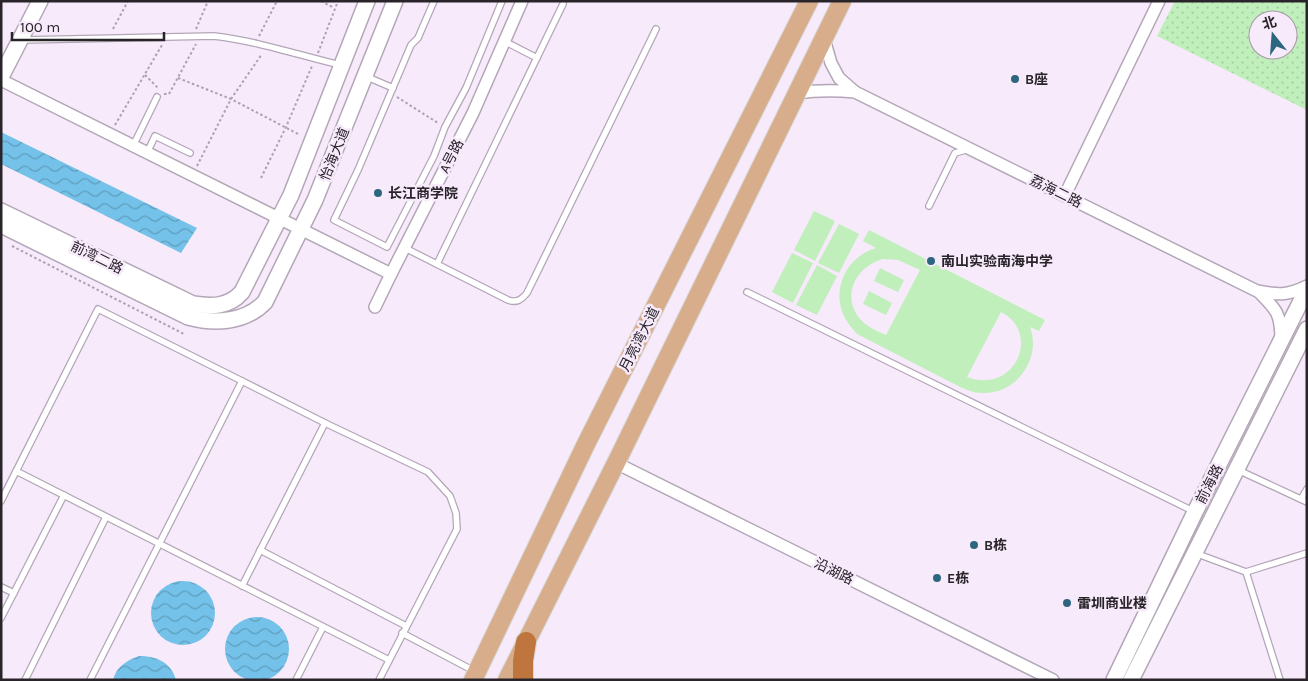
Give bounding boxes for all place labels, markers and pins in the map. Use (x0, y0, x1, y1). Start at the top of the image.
place label: B座 (1025, 71, 1048, 88)
marker: B座 (1009, 73, 1021, 85)
place label: 长江商学院 (388, 185, 458, 202)
marker: 长江商学院 (372, 187, 384, 199)
place label: 南山实验南海中学 (941, 253, 1053, 270)
marker: 南山实验南海中学 (925, 255, 937, 267)
place label: B栋 (984, 537, 1007, 554)
marker: B栋 (968, 539, 980, 551)
place label: E栋 (947, 570, 969, 587)
marker: E栋 (931, 572, 943, 584)
place label: 雷圳商业楼 (1077, 595, 1147, 612)
marker: 雷圳商业楼 (1061, 597, 1073, 609)

